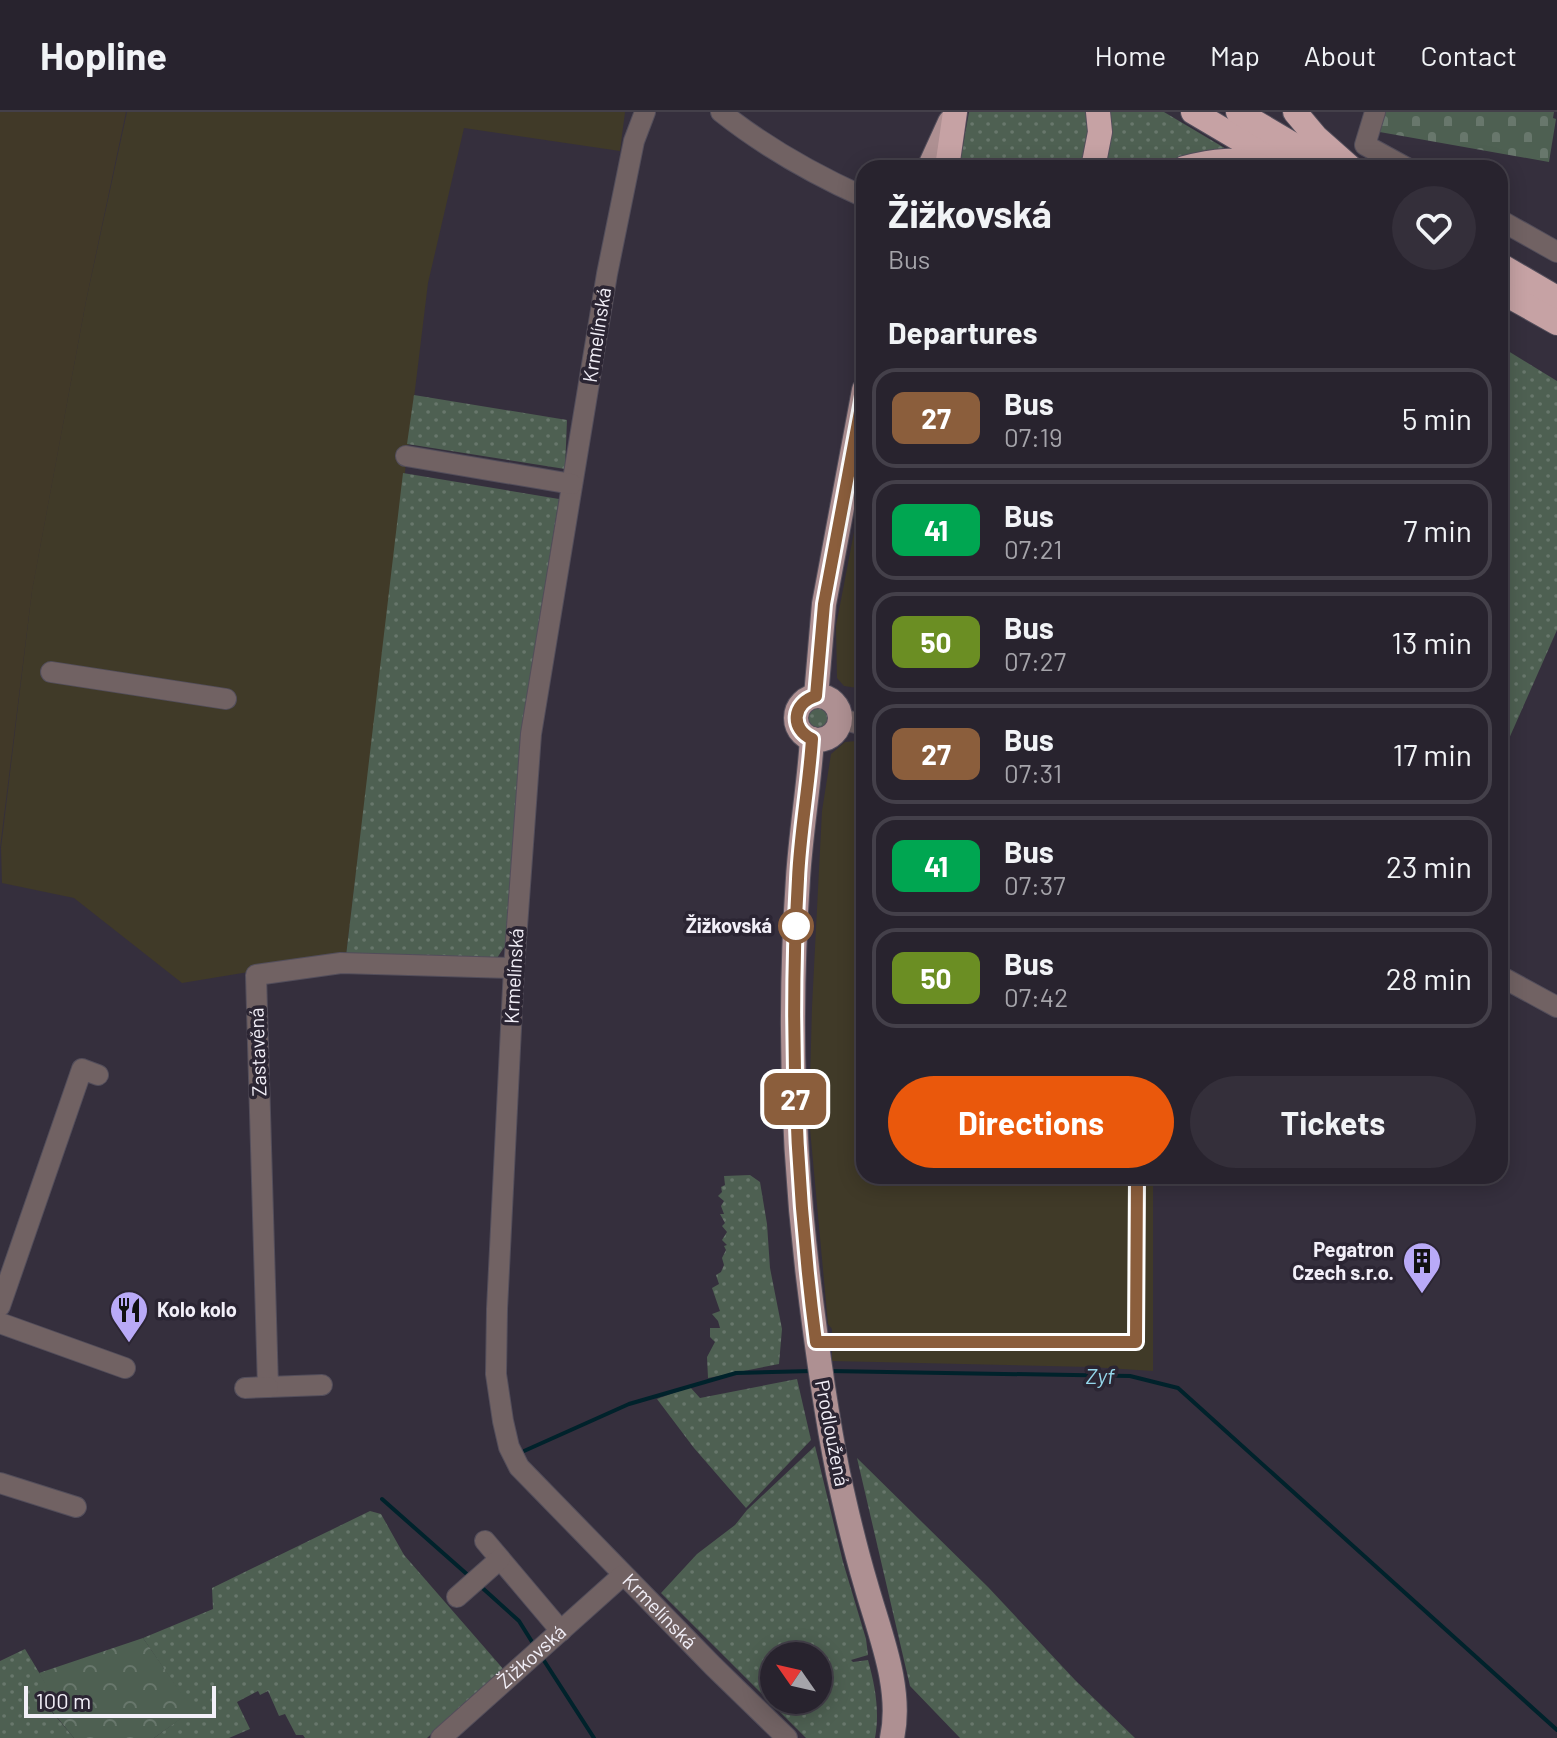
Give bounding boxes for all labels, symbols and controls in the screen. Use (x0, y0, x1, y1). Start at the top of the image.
text: Hopline (40, 32, 167, 78)
text: Home (1095, 38, 1166, 72)
text: Map (1210, 38, 1260, 72)
text: About (1304, 38, 1376, 72)
text: Contact (1420, 38, 1517, 72)
button: heart (1392, 186, 1476, 270)
text: Žižkovská (888, 190, 1052, 236)
text: Bus (888, 243, 930, 274)
street label: Krmelínská (577, 286, 615, 384)
text: Departures (888, 314, 1038, 350)
text: Bus (1004, 385, 1054, 421)
text: 5 min (1402, 400, 1472, 436)
text: 27 (921, 401, 951, 435)
text: 07:19 (1004, 421, 1062, 452)
text: Bus (1004, 497, 1054, 533)
text: 7 min (1403, 512, 1472, 548)
text: 41 (924, 513, 948, 547)
text: 07:21 (1004, 533, 1062, 564)
text: Bus (1004, 609, 1054, 645)
text: 13 min (1391, 624, 1472, 660)
text: 50 (920, 625, 952, 659)
text: 07:27 (1004, 645, 1066, 676)
text: Bus (1004, 721, 1054, 757)
text: 17 min (1393, 736, 1472, 772)
text: 27 (921, 737, 951, 771)
text: 07:31 (1004, 757, 1062, 788)
text: Bus (1004, 833, 1054, 869)
text: 23 min (1386, 848, 1472, 884)
text: 41 (924, 849, 948, 883)
text: 07:37 (1004, 869, 1066, 900)
marker: Žižkovská (779, 909, 813, 943)
place label: Žižkovská (686, 913, 772, 937)
street label: Krmelínská (499, 927, 527, 1024)
text: Bus (1004, 945, 1054, 981)
text: 28 min (1386, 960, 1472, 996)
text: 50 (920, 961, 952, 995)
text: 07:42 (1004, 981, 1068, 1012)
street label: Zastavěná (243, 1007, 271, 1097)
line badge: 27 (759, 1073, 831, 1125)
button: Directions (888, 1076, 1174, 1168)
button: Tickets (1190, 1076, 1476, 1168)
text: 27 (780, 1082, 810, 1116)
place label: Pegatron Czech s.r.o. (1292, 1237, 1394, 1284)
building icon: Pegatron Czech s.r.o. (1401, 1240, 1443, 1295)
restaurant icon: Kolo kolo (108, 1289, 150, 1344)
place label: Kolo kolo (157, 1297, 237, 1321)
water label: Zyf (1085, 1362, 1116, 1388)
street label: Prodloužená (811, 1378, 855, 1488)
street label: Krmelínská (618, 1568, 702, 1653)
street label: Žižkovská (492, 1619, 570, 1693)
north arrow (760, 1642, 832, 1714)
map controls (760, 1642, 832, 1714)
scale bar (24, 1682, 216, 1718)
text: 100 m (36, 1687, 91, 1713)

